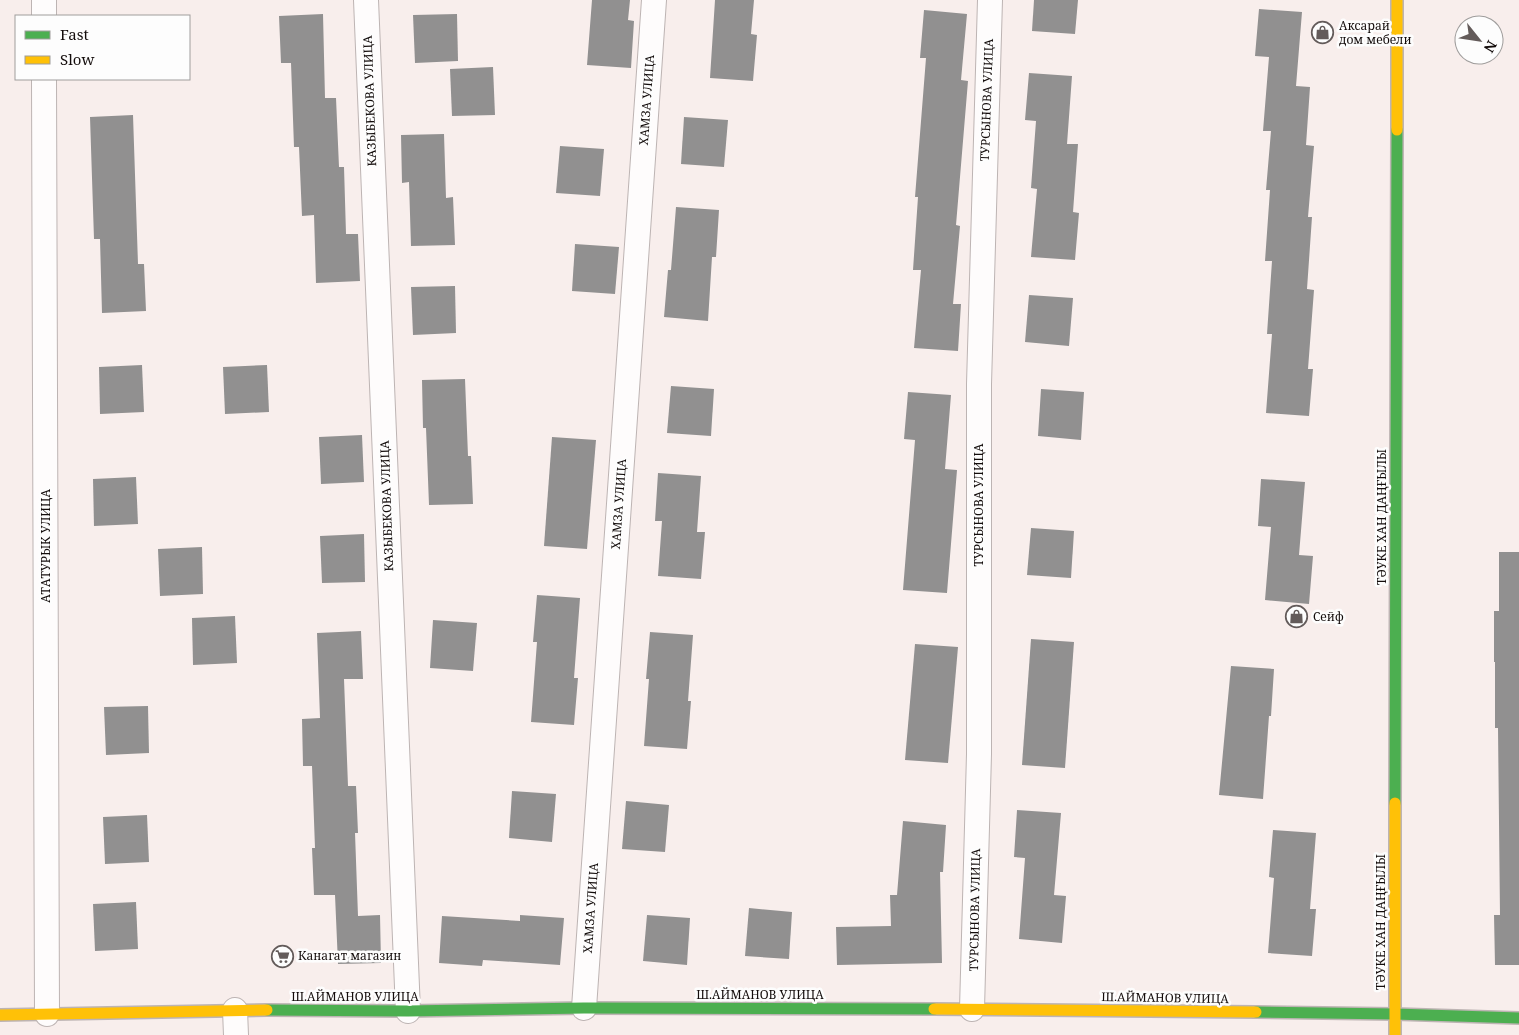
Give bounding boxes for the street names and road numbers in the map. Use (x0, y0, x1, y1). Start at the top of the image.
street label: КАЗЫБЕКОВА УЛИЦА (359, 35, 380, 167)
street label: ТУРСЫНОВА УЛИЦА (976, 38, 997, 162)
street label: ХАМЗА УЛИЦА (635, 54, 658, 146)
street label: КАЗЫБЕКОВА УЛИЦА (376, 440, 397, 572)
street label: ТУРСЫНОВА УЛИЦА (970, 443, 987, 567)
street label: ТӘУКЕ ХАН ДАҢҒЫЛЫ (1373, 449, 1390, 585)
street label: ХАМЗА УЛИЦА (607, 458, 630, 550)
street label: АТАТУРЫК УЛИЦА (37, 489, 54, 603)
street label: ТУРСЫНОВА УЛИЦА (965, 848, 984, 972)
street label: ТӘУКЕ ХАН ДАҢҒЫЛЫ (1372, 854, 1389, 990)
street label: ХАМЗА УЛИЦА (579, 862, 602, 954)
street label: Ш.АЙМАНОВ УЛИЦА (696, 986, 824, 1003)
street label: Ш.АЙМАНОВ УЛИЦА (291, 988, 419, 1005)
street label: Ш.АЙМАНОВ УЛИЦА (1101, 988, 1229, 1007)

